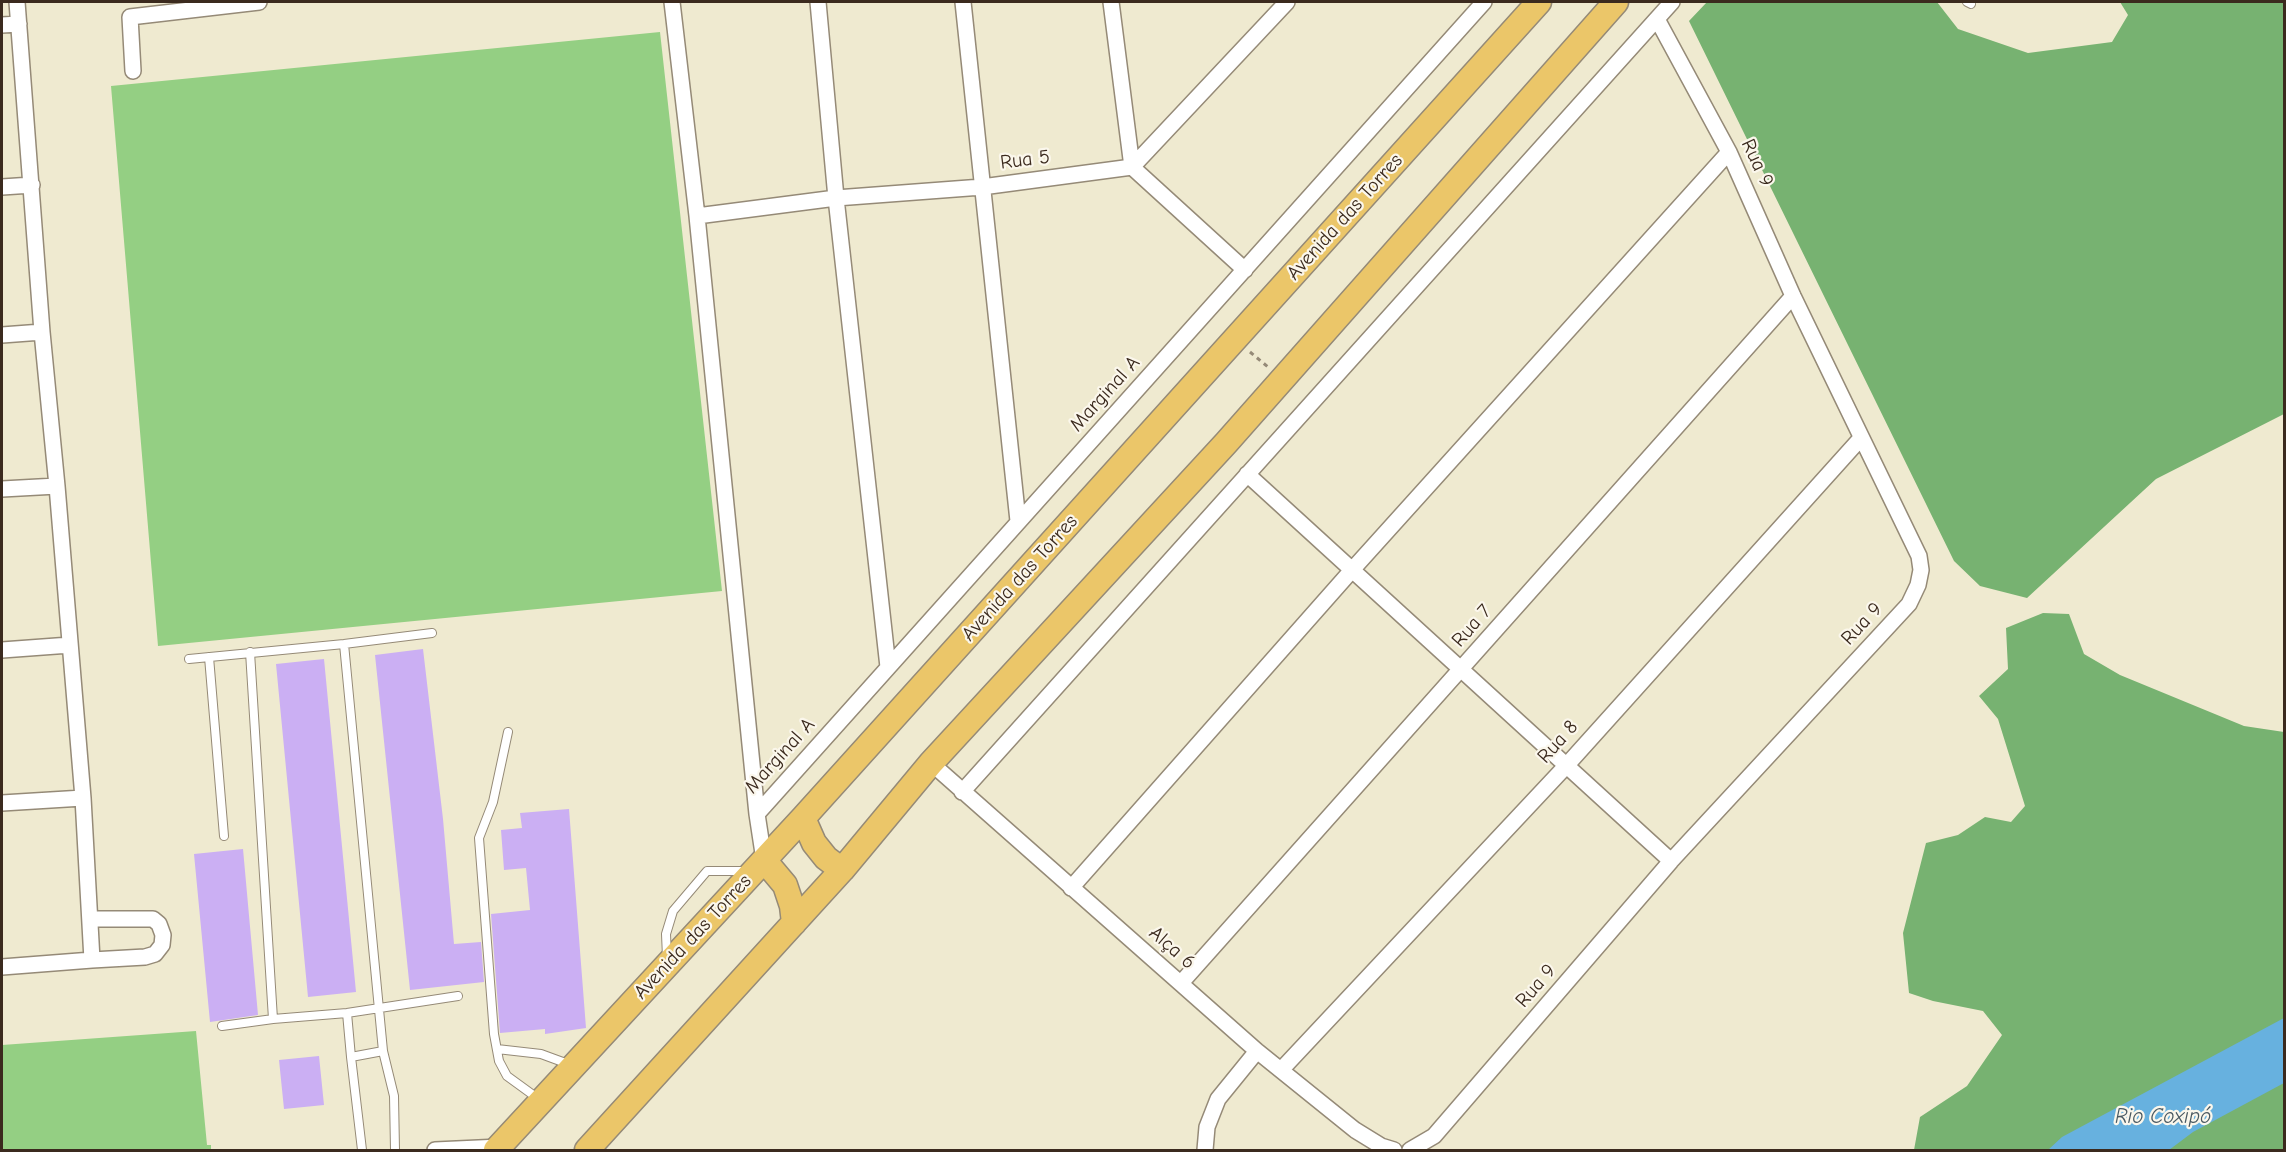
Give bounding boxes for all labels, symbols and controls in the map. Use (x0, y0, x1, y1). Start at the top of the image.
street label: Rua 9 (1736, 135, 1778, 191)
street label: Rua 5 (999, 145, 1051, 175)
street label: Avenida das Torres (1282, 149, 1408, 285)
street label: Marginal A (1065, 351, 1145, 437)
street label: Avenida das Torres (957, 510, 1083, 646)
street label: Rua 9 (1836, 598, 1888, 650)
street label: Rua 7 (1447, 600, 1497, 652)
street label: Marginal A (740, 713, 820, 799)
street label: Rua 8 (1533, 716, 1583, 768)
street label: Avenida das Torres (629, 870, 757, 1004)
street label: Alça 6 (1144, 921, 1200, 975)
street label: Rua 9 (1511, 959, 1561, 1013)
water label: Rio Coxipó (2115, 1104, 2211, 1130)

